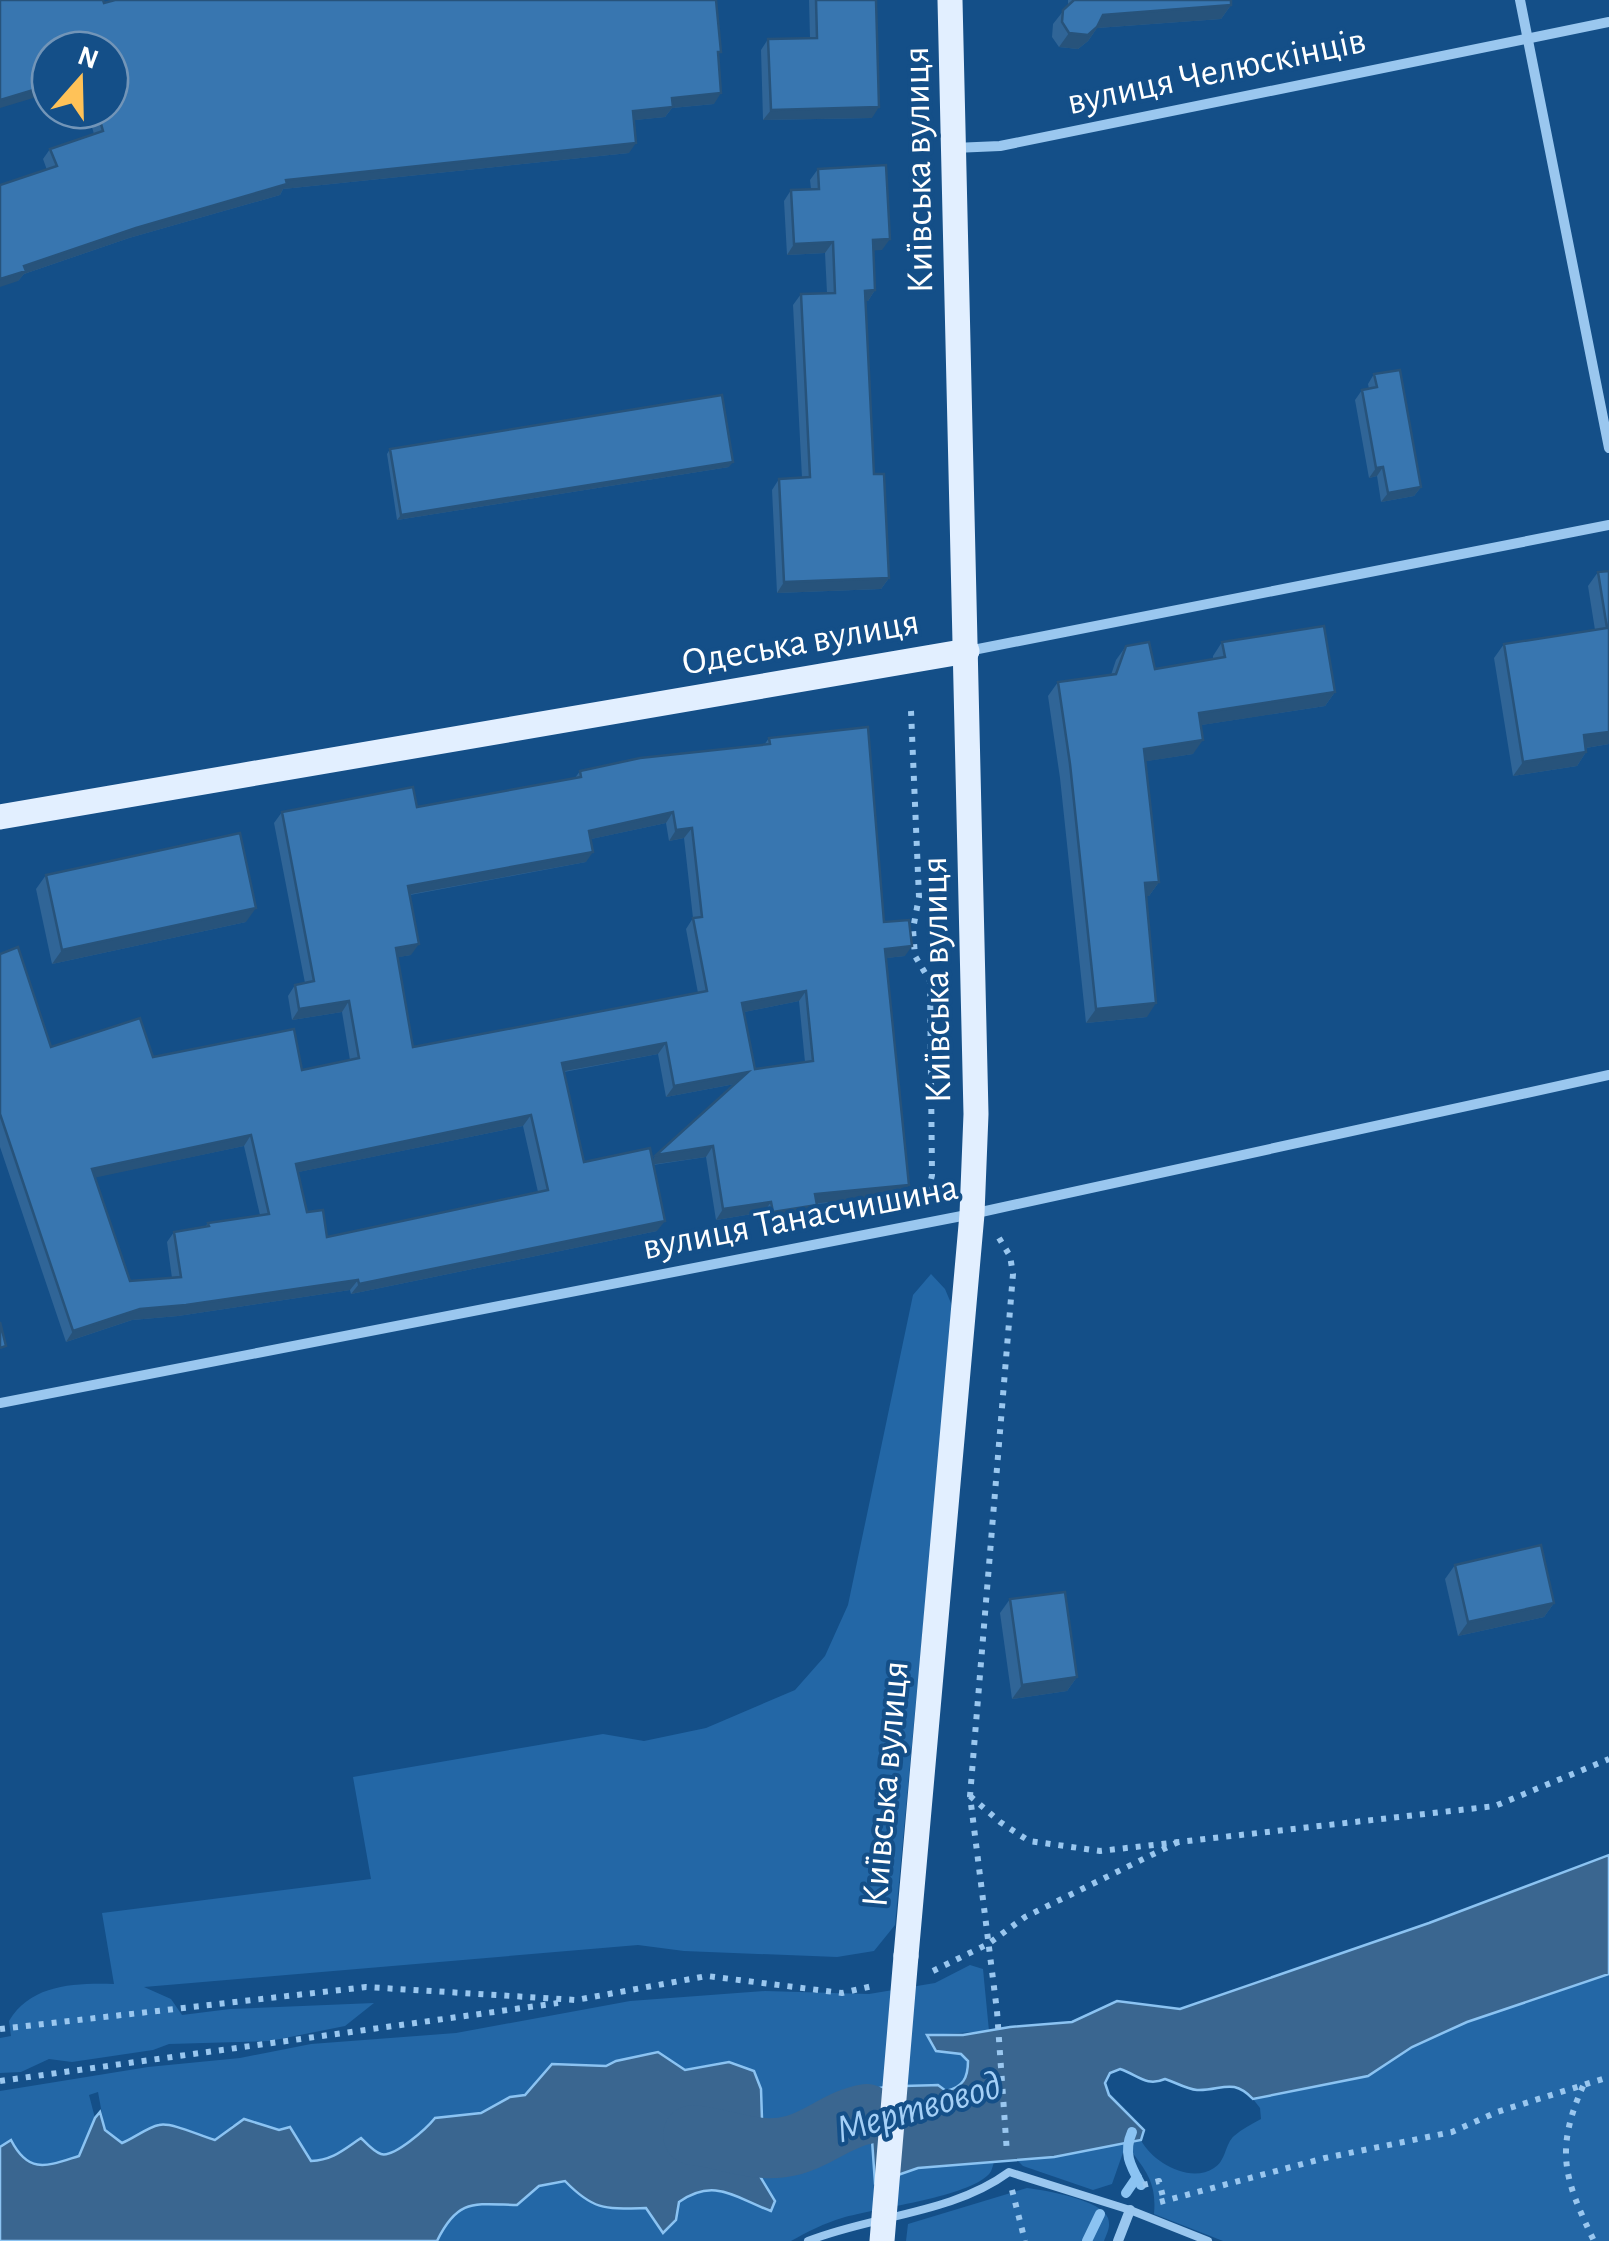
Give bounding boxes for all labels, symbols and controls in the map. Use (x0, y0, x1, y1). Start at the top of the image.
street label: вулиця Челюскінців (1064, 22, 1369, 122)
north arrow (30, 30, 130, 130)
text: N (74, 42, 102, 75)
street label: Київська вулиця (898, 46, 940, 294)
street label: Одеська вулиця (679, 603, 922, 683)
street label: Київська вулиця (916, 856, 958, 1104)
street label: вулиця Танасчишина (639, 1169, 961, 1267)
street label: Київська вулиця (856, 1659, 916, 1909)
water label: Мертвовод (832, 2065, 1005, 2150)

